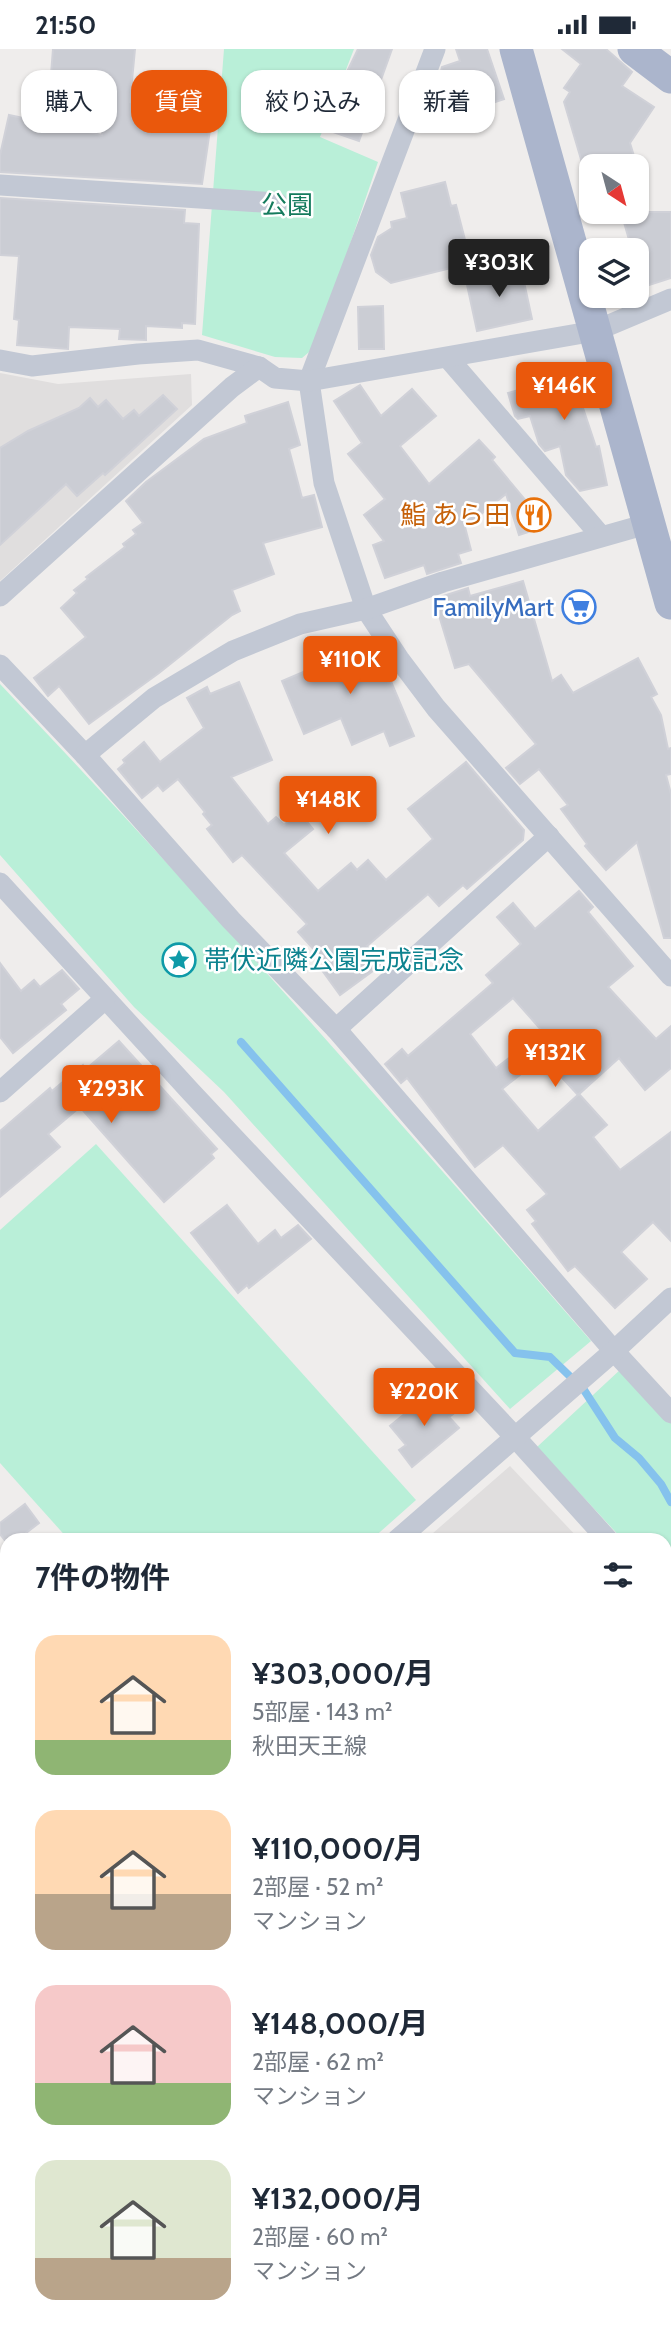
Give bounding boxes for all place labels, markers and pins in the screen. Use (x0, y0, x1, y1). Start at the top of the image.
pin: ¥303K (450, 239, 548, 299)
pin: ¥146K (515, 363, 613, 422)
restaurant icon: 鮨 あら田 (515, 496, 553, 534)
place label: 鮨 あら田 (400, 499, 510, 531)
supermarket icon: FamilyMart (560, 588, 598, 626)
place label: FamilyMart (432, 591, 554, 623)
pin: ¥110K (301, 637, 399, 696)
pin: ¥148K (279, 777, 377, 836)
place icon: 帯伏近隣公園完成記念 (160, 941, 198, 979)
place label: 帯伏近隣公園完成記念 (204, 944, 464, 976)
pin: ¥132K (506, 1030, 604, 1089)
pin: ¥293K (62, 1065, 160, 1125)
pin: ¥220K (375, 1369, 473, 1428)

